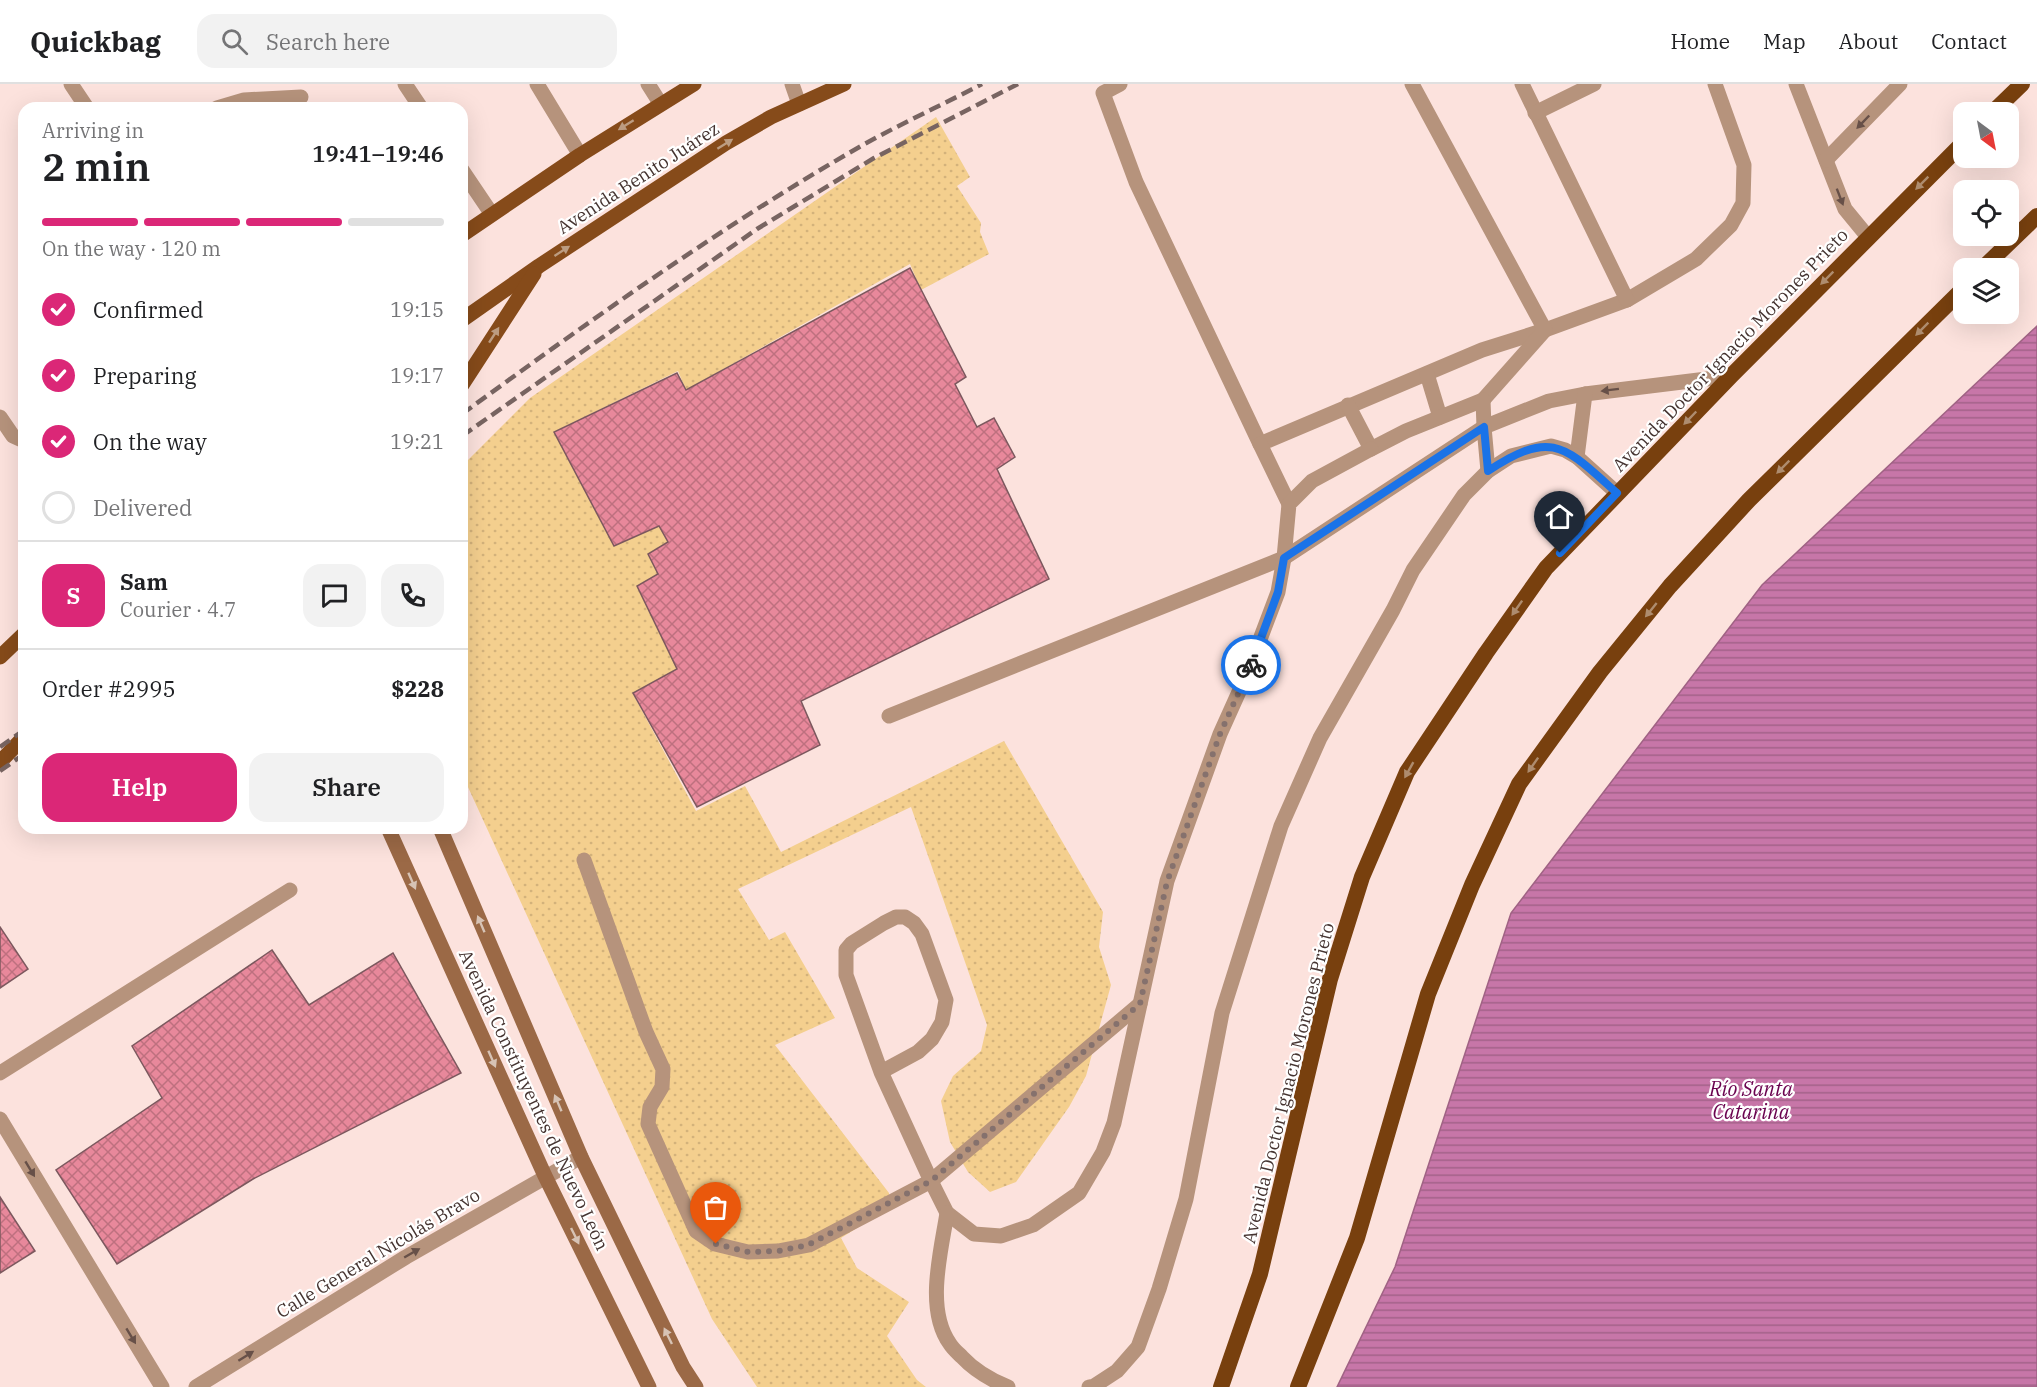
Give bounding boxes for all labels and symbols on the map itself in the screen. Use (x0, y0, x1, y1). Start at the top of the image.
north arrow (1953, 102, 2019, 168)
one-way arrow (1856, 115, 1870, 130)
street label: Avenida Benito Juárez (553, 117, 723, 239)
one-way arrow (618, 120, 634, 131)
one-way arrow (717, 139, 733, 150)
one-way arrow (1915, 176, 1929, 190)
one-way arrow (1835, 189, 1845, 207)
street label: Avenida Doctor Ignacio Morones Prieto (1607, 223, 1853, 477)
one-way arrow (554, 246, 570, 257)
one-way arrow (1820, 271, 1834, 285)
one-way arrow (1915, 322, 1929, 336)
one-way arrow (488, 327, 499, 344)
one-way arrow (1601, 386, 1620, 395)
one-way arrow (1683, 410, 1697, 425)
one-way arrow (1777, 459, 1791, 473)
pin (1534, 491, 1585, 553)
one-way arrow (1511, 600, 1523, 616)
one-way arrow (1645, 602, 1658, 617)
courier (1221, 635, 1281, 695)
one-way arrow (1528, 757, 1539, 773)
one-way arrow (1404, 762, 1414, 779)
one-way arrow (407, 873, 417, 891)
one-way arrow (476, 915, 486, 933)
street label: Avenida Doctor Ignacio Morones Prieto (1237, 920, 1339, 1246)
street label: Avenida Constituyentes de Nuevo León (454, 946, 614, 1254)
one-way arrow (488, 1050, 497, 1067)
water label: Río Santa Catarina (1708, 1075, 1793, 1125)
one-way arrow (553, 1094, 563, 1112)
one-way arrow (25, 1161, 36, 1177)
pin (690, 1182, 741, 1244)
street label: Calle General Nicolás Bravo (272, 1183, 484, 1323)
one-way arrow (570, 1227, 579, 1244)
one-way arrow (404, 1248, 420, 1259)
one-way arrow (663, 1327, 672, 1344)
one-way arrow (126, 1328, 137, 1344)
one-way arrow (238, 1351, 254, 1362)

